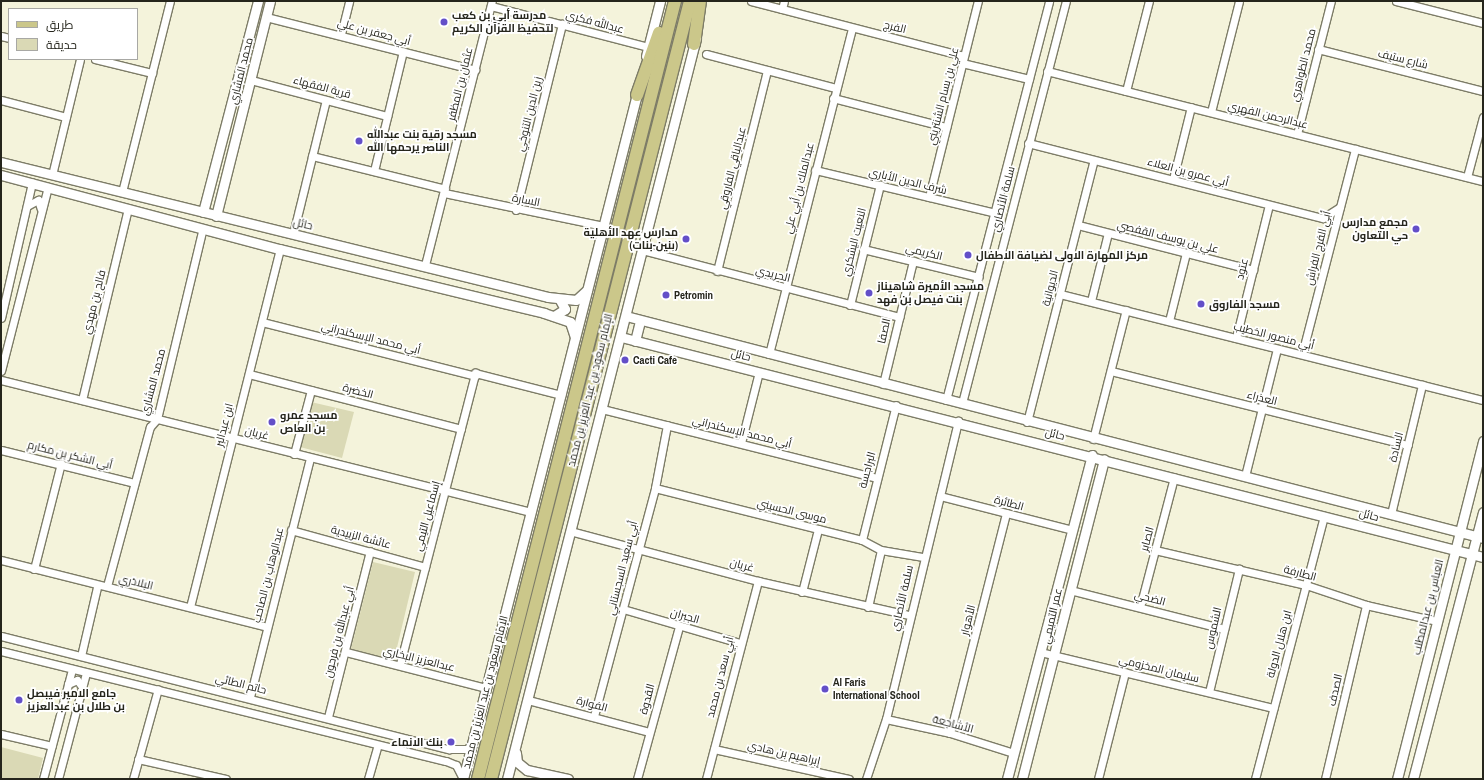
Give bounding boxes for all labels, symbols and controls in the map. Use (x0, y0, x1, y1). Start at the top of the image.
legend (8, 8, 138, 60)
street label: عبدالله فكري (564, 8, 626, 36)
place label: مدرسة أبي بن كعب لتحفيظ القرآن الكريم (452, 9, 553, 35)
street label: أبي جعفر بن علي (336, 16, 412, 48)
text: طريق (46, 17, 73, 33)
marker: مدرسة أبي بن كعب لتحفيظ القرآن الكريم (439, 17, 449, 27)
street label: الفرج (882, 18, 908, 36)
street label: محمد الظواهري (1288, 27, 1318, 103)
street label: محمد المشاري (226, 36, 256, 106)
text: حديقة (46, 37, 77, 53)
street label: عثمان بن المظفر (444, 46, 476, 122)
street label: علي بن بسام الشنتريني (924, 46, 962, 146)
street label: شارع ستيف (1377, 46, 1429, 72)
street label: قرية الفقهاء (292, 73, 352, 101)
street label: زين الدين التنوخي (513, 75, 545, 153)
street label: عبدالرحمن الفهري (1227, 99, 1309, 131)
street label: عبدالباقي الفاروقي (715, 126, 749, 210)
place label: مسجد رقية بنت عبدالله الناصر يرحمها الله (367, 128, 477, 154)
marker: مسجد رقية بنت عبدالله الناصر يرحمها الله (354, 136, 364, 146)
street label: عبدالملك بن أبي علي (781, 141, 817, 235)
street label: أبي عمرو بن العلاء (1146, 155, 1230, 189)
street label: شرف الدين الأباري (868, 165, 948, 197)
street label: سلمة الأنصاري (988, 165, 1018, 233)
street label: السارة (511, 191, 541, 209)
street label: النعيت اليشكري (839, 206, 869, 278)
street label: أبي الفرج الفراش (1302, 210, 1334, 286)
street label: حائل (292, 215, 314, 233)
place label: مجمع مدارس حي التعاون (1342, 216, 1408, 242)
street label: علي بن يوسف القفصي (1116, 218, 1220, 256)
marker: مجمع مدارس حي التعاون (1411, 224, 1421, 234)
place label: مدارس عهد الأهلية (بنين-بنات) (583, 226, 678, 252)
marker: مدارس عهد الأهلية (بنين-بنات) (681, 234, 691, 244)
street label: الكريمي (904, 241, 944, 263)
place label: مركز المهارة الاولى لضيافة الاطفال (976, 248, 1148, 262)
marker: مركز المهارة الاولى لضيافة الاطفال (963, 250, 973, 260)
street label: عتود (1233, 257, 1251, 281)
street label: الحريدي (754, 263, 792, 285)
street label: فالح بن مهدي (80, 269, 108, 335)
street label: الديوانية (1039, 269, 1061, 307)
place label: مسجد الأميرة شاهيناز بنت فيصل بن فهد (877, 280, 984, 306)
place label: Petromin (674, 288, 713, 302)
marker: مسجد الأميرة شاهيناز بنت فيصل بن فهد (864, 288, 874, 298)
marker: Petromin (661, 290, 671, 300)
place label: مسجد الفاروق (1209, 297, 1280, 311)
marker: مسجد الفاروق (1196, 299, 1206, 309)
street label: الإمام سعود بن عبد العزيز بن محمد (565, 312, 615, 468)
street label: الصفا (875, 317, 893, 345)
street label: أبي محمد الإسكندراني (320, 319, 422, 357)
street label: أبي منصور الخطيب (1232, 320, 1316, 352)
street label: حائل (730, 346, 752, 364)
street label: محمد المشاري (138, 347, 168, 417)
place label: Cacti Cafe (633, 353, 677, 367)
marker: Cacti Cafe (620, 355, 630, 365)
street label: الخضرة (341, 381, 375, 401)
street label: العذراء (1246, 388, 1278, 408)
street label: ابن عبدالبر (212, 402, 236, 448)
place label: مسجد عمرو بن العاص (280, 409, 338, 435)
street label: أبي محمد الإسكندراني (691, 413, 793, 451)
marker: مسجد عمرو بن العاص (267, 417, 277, 427)
street label: غريان (244, 424, 270, 442)
street label: حائل (1044, 425, 1066, 443)
street label: السادة (1386, 431, 1406, 463)
street label: أبي الشكر بن مكارم (26, 438, 114, 472)
street label: البراجسة (856, 450, 878, 490)
street label: إسماعيل التيمي (411, 479, 443, 553)
street label: الطائرة (993, 493, 1025, 513)
street label: موسى الحسيني (756, 496, 828, 526)
street label: حائل (1358, 506, 1380, 524)
street label: أبي سعيد السجستاني (604, 520, 640, 616)
street label: عائشة الزبيدية (330, 523, 392, 551)
street label: الصابر (1137, 525, 1157, 553)
street label: عبدالوهاب بن الصاحب (250, 526, 286, 624)
street label: غريان (729, 555, 755, 575)
street label: العباس بن عبدالمطلب (1410, 558, 1446, 656)
street label: الطارفة (1282, 562, 1318, 584)
street label: سلمة الأنصاري (888, 564, 916, 632)
street label: البلاذري (118, 571, 154, 593)
street label: أبي عبدالله بن فرحون (321, 585, 357, 679)
street label: عمر التميمي (1039, 587, 1065, 645)
street label: الضحي (1133, 588, 1167, 608)
street label: الأهوار (958, 603, 978, 637)
street label: الجبران (669, 606, 701, 626)
street label: الشموس (1202, 606, 1224, 650)
street label: ابن هلال الدولة (1264, 609, 1294, 679)
street label: الإمام سعود بن عبد العزيز بن محمد (460, 614, 510, 770)
street label: أبي سعد بن محمد (704, 635, 736, 719)
street label: عبدالعزيز البخاري (382, 644, 456, 674)
street label: سليمان المخزومي (1117, 653, 1201, 685)
street label: حاتم الطائي (214, 671, 268, 697)
street label: الصدف (1325, 673, 1345, 707)
place label: Al Faris International School (833, 676, 920, 702)
street label: القدوة (637, 682, 657, 716)
marker: Al Faris International School (820, 684, 830, 694)
place label: جامع الامير فيبصل بن طلال بن عبدالعزيز (27, 687, 125, 713)
street label: الفوارة (575, 694, 609, 714)
marker: جامع الامير فيبصل بن طلال بن عبدالعزيز (14, 695, 24, 705)
street label: الأشاجعة (931, 712, 975, 736)
place label: بنك الانماء (391, 735, 443, 749)
marker: بنك الانماء (446, 737, 456, 747)
street label: إبراهيم بن هادي (746, 738, 822, 768)

